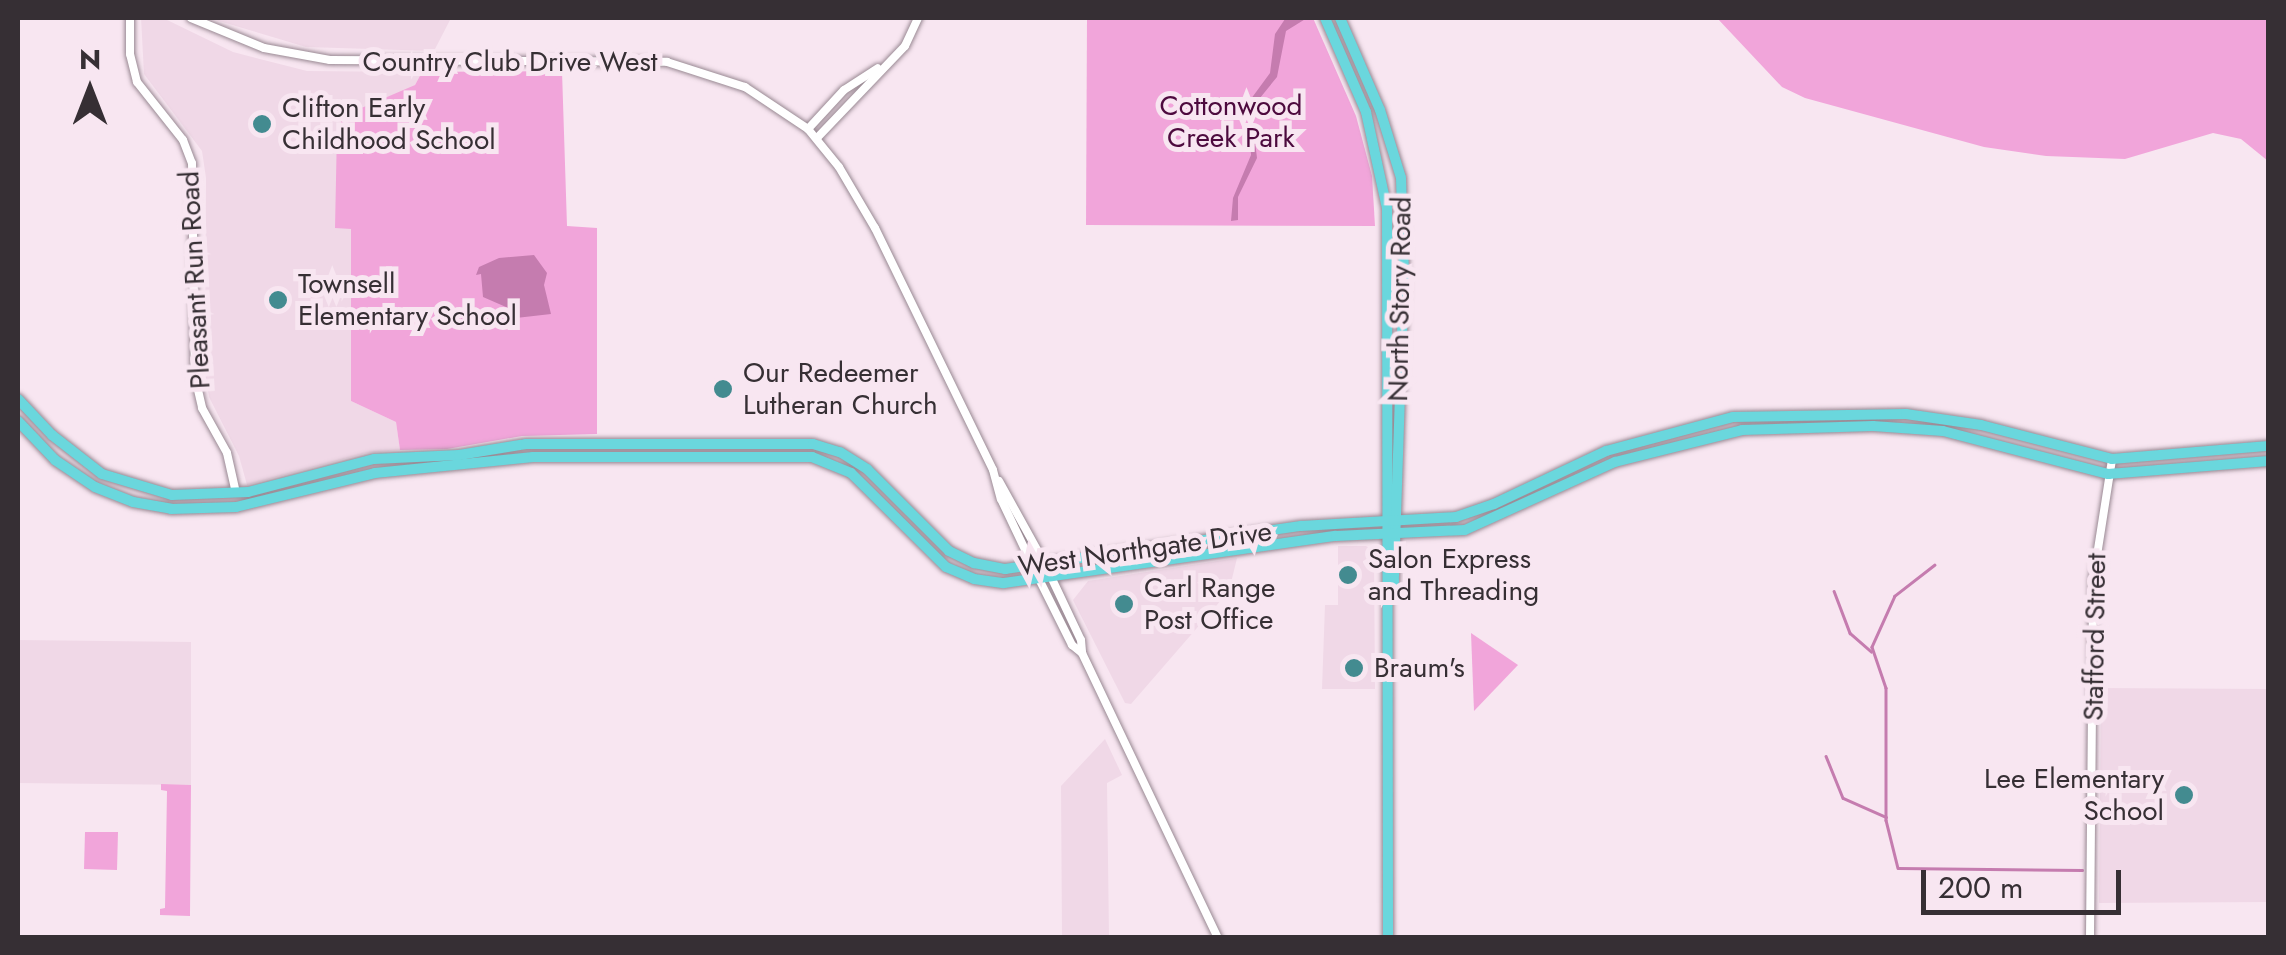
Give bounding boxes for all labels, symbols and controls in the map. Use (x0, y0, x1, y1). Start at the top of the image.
text: N (79, 39, 101, 80)
north arrow (40, 40, 140, 140)
street label: Country Club Drive West (363, 45, 657, 79)
park label: Cottonwood Creek Park (1160, 89, 1302, 155)
place label: Clifton Early Childhood School (282, 91, 496, 157)
marker: Clifton Early Childhood School (251, 113, 273, 135)
street label: Pleasant Run Road (173, 170, 217, 390)
street label: North Story Road (1381, 196, 1419, 402)
place label: Townsell Elementary School (298, 267, 517, 333)
marker: Townsell Elementary School (267, 289, 289, 311)
place label: Our Redeemer Lutheran Church (743, 356, 938, 422)
marker: Our Redeemer Lutheran Church (712, 378, 734, 400)
street label: West Northgate Drive (1016, 515, 1274, 583)
place label: Salon Express and Threading (1368, 542, 1539, 608)
street label: Stafford Street (2077, 553, 2113, 721)
marker: Salon Express and Threading (1337, 564, 1359, 586)
place label: Carl Range Post Office (1144, 571, 1275, 637)
marker: Carl Range Post Office (1113, 593, 1135, 615)
place label: Braum's (1374, 651, 1465, 685)
marker: Braum's (1343, 657, 1365, 679)
place label: Lee Elementary School (1984, 762, 2164, 828)
marker: Lee Elementary School (2173, 784, 2195, 806)
scale bar (1926, 850, 2126, 912)
text: 200 m (1938, 866, 2023, 909)

